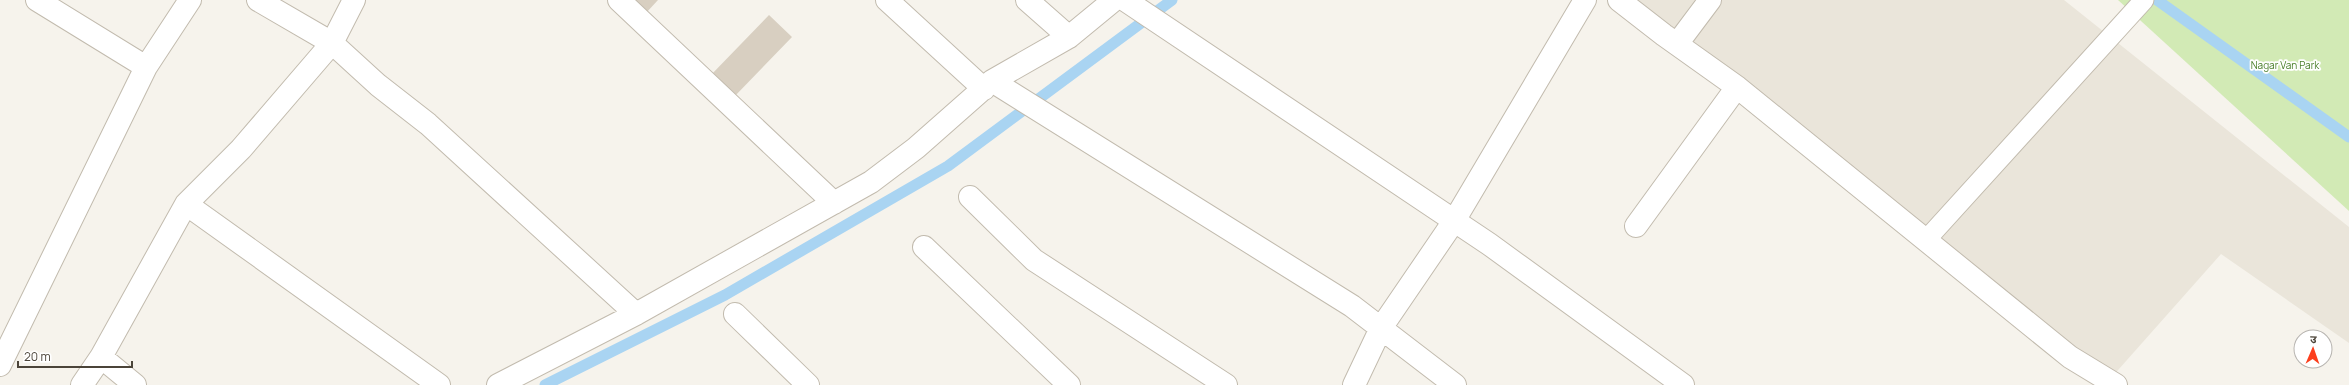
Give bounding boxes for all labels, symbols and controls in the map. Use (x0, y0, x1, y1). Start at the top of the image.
park label: Nagar Van Park (2251, 58, 2320, 72)
north arrow (2293, 329, 2333, 369)
text: उ (2310, 331, 2317, 346)
scale bar (18, 343, 132, 369)
text: 20 m (24, 348, 51, 365)

